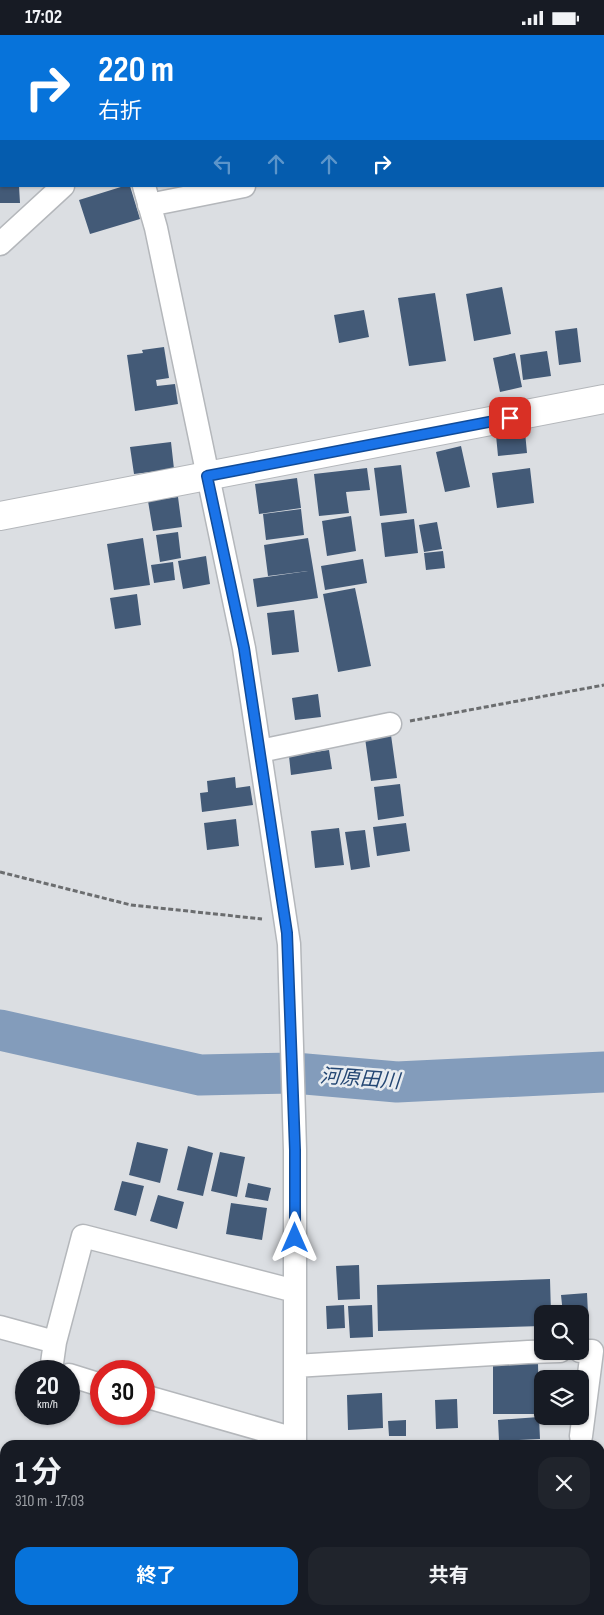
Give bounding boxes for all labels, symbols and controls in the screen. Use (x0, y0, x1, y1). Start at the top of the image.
text: 17:02 (25, 6, 62, 29)
text: 220 m (98, 49, 174, 92)
icon: right (15, 55, 80, 120)
text: 右折 (98, 98, 142, 125)
icon: left (209, 150, 237, 178)
icon: ahead (262, 150, 290, 178)
icon: ahead (315, 150, 343, 178)
icon: right (368, 150, 396, 178)
pin (489, 397, 531, 439)
icon: arrive (496, 404, 524, 432)
water label: 河原田川 (319, 1064, 403, 1094)
position arrow (268, 1211, 320, 1263)
map controls (534, 1305, 589, 1425)
button: search (534, 1305, 589, 1360)
speed limit sign: 30 (90, 1360, 155, 1425)
button: layers (534, 1370, 589, 1425)
text: 20 (36, 1371, 59, 1402)
text: km/h (37, 1397, 58, 1412)
text: 1 分 (15, 1455, 61, 1491)
button: close (538, 1457, 590, 1509)
text: 310 m · 17:03 (15, 1492, 84, 1511)
button: 終了 (15, 1547, 298, 1605)
button: 共有 (308, 1547, 590, 1605)

